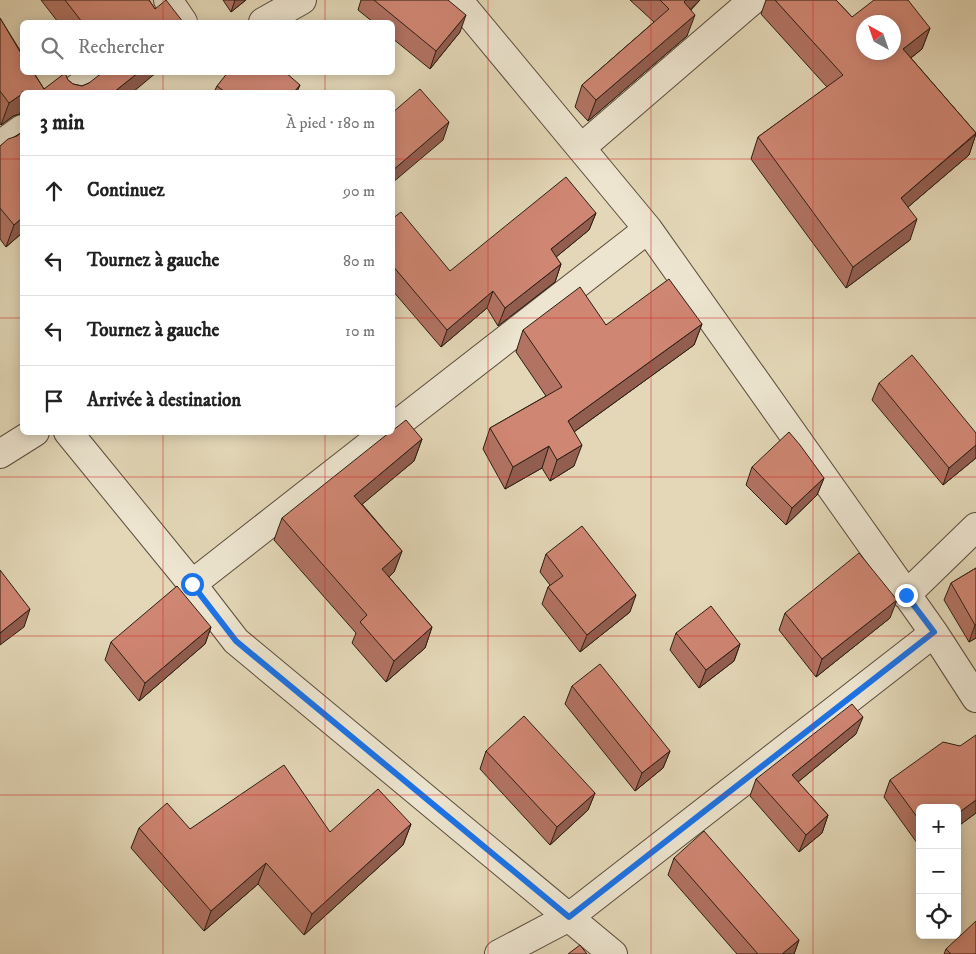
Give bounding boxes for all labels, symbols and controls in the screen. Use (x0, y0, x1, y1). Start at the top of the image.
north arrow (856, 15, 901, 60)
search box (20, 20, 395, 75)
icon: search (38, 34, 66, 62)
text: Rechercher (78, 36, 164, 59)
text: 3 min (40, 110, 85, 136)
text: À pied · 180 m (286, 113, 375, 133)
icon: ahead (40, 177, 68, 205)
text: Continuez (87, 179, 165, 202)
text: 90 m (343, 181, 375, 201)
icon: left (40, 247, 68, 275)
text: Tournez à gauche (87, 249, 219, 272)
text: 80 m (343, 251, 375, 271)
icon: left (40, 317, 68, 345)
text: Tournez à gauche (87, 319, 219, 342)
text: 10 m (345, 321, 375, 341)
icon: arrive (40, 387, 68, 415)
text: Arrivée à destination (87, 389, 241, 412)
route start (181, 573, 204, 596)
route end (895, 584, 918, 607)
map controls (916, 804, 961, 939)
button: + (916, 804, 961, 849)
button: − (916, 849, 961, 894)
button: locate (916, 894, 961, 939)

